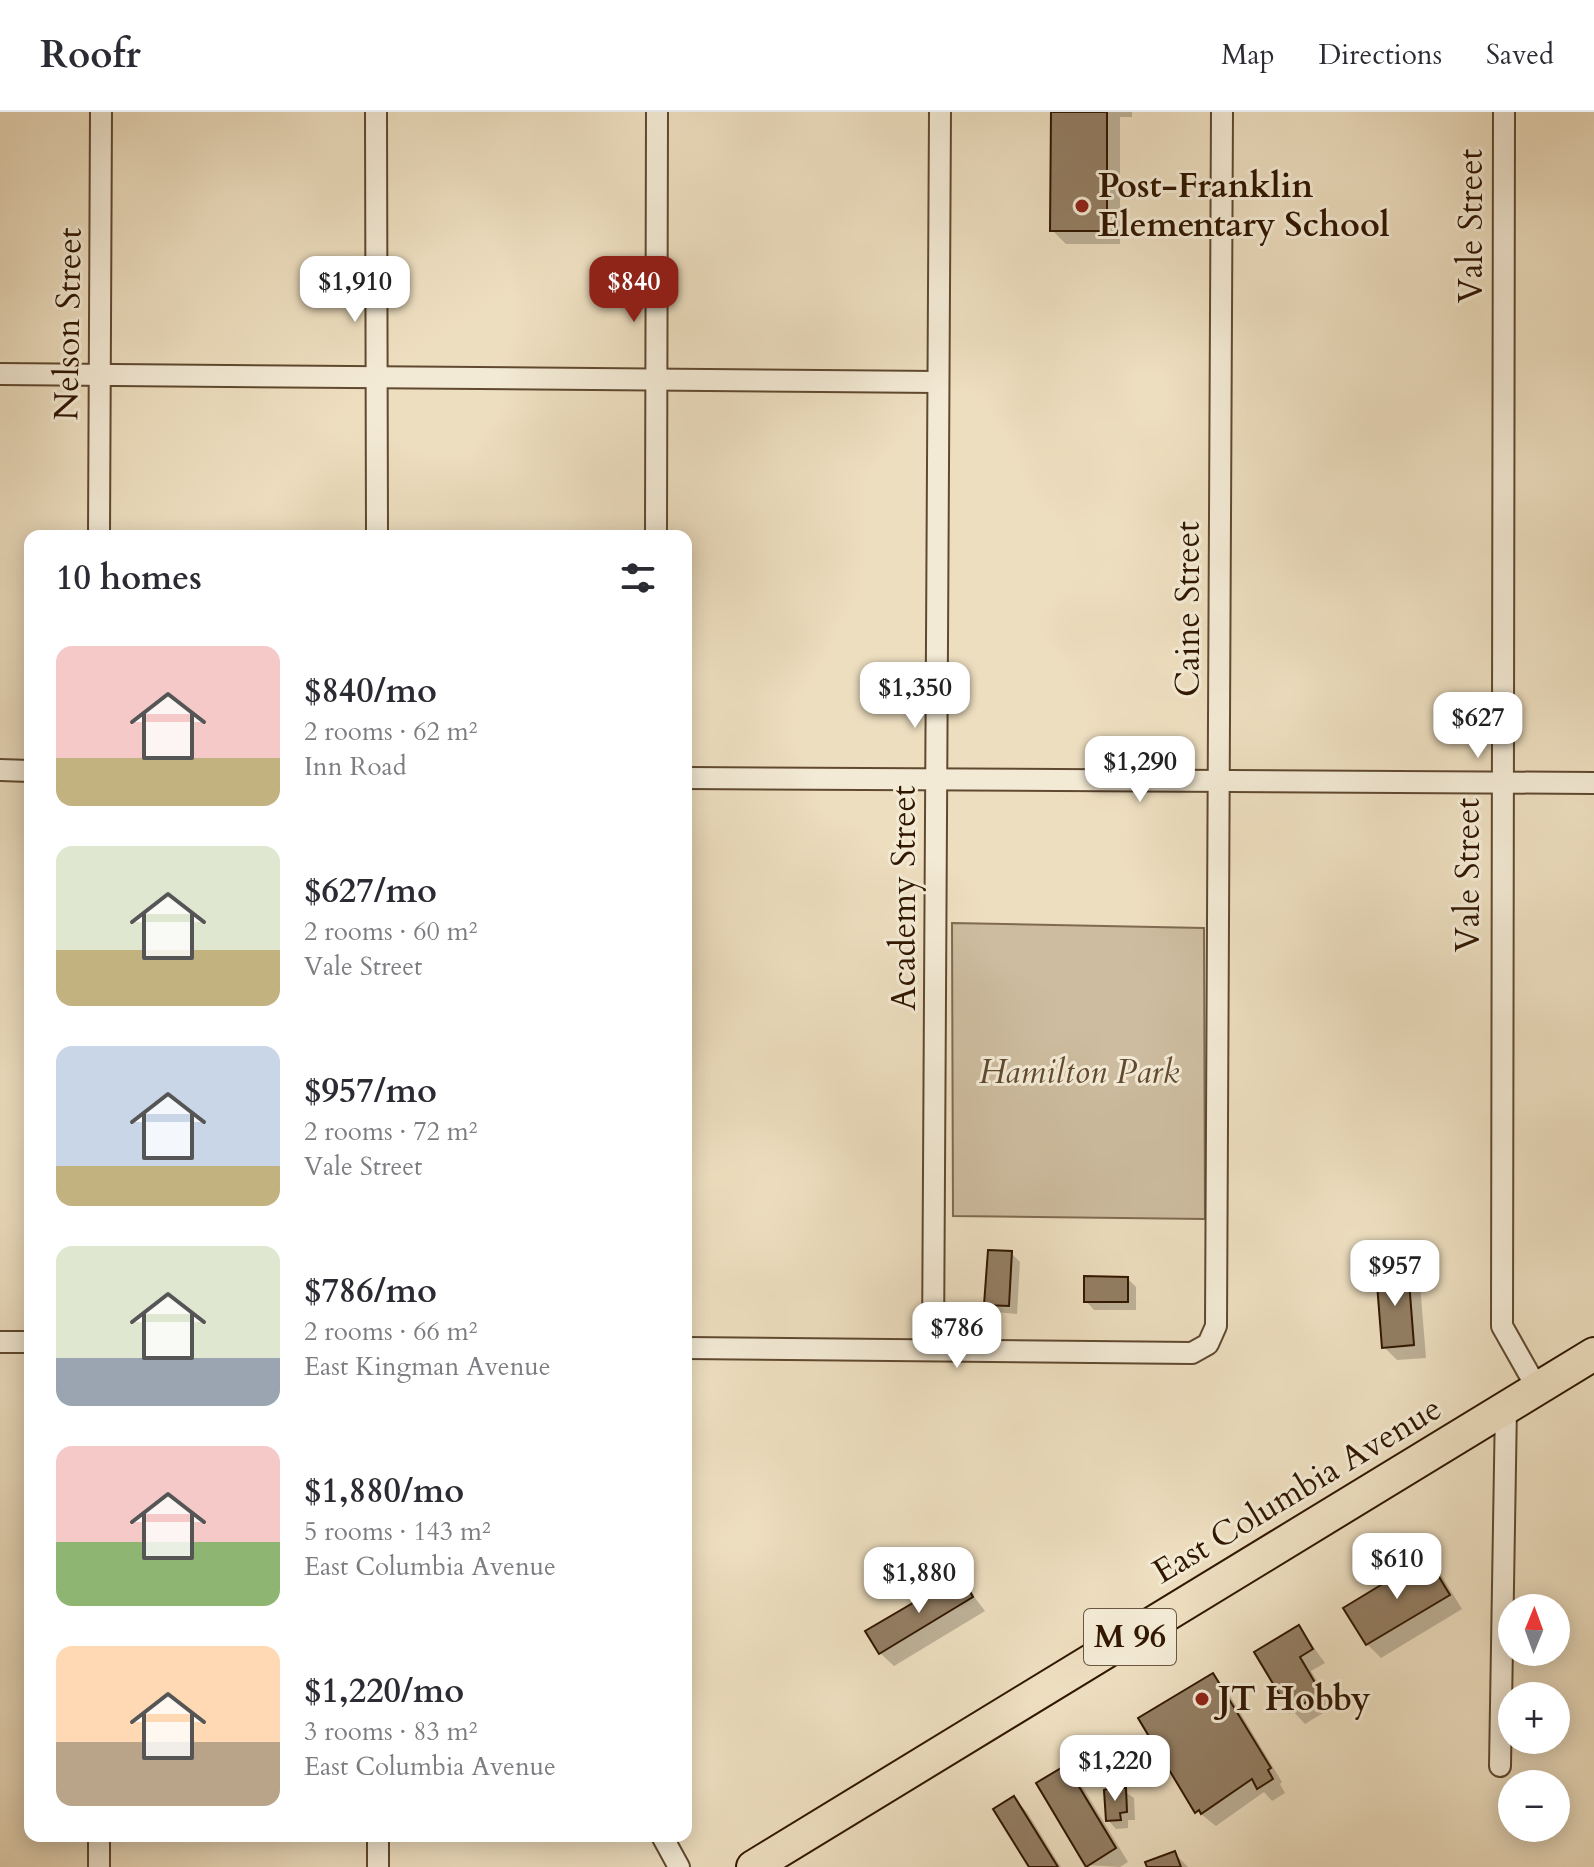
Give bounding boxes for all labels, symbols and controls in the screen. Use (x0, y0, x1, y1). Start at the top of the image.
text: Roofr (40, 29, 141, 81)
text: Map (1221, 36, 1275, 74)
text: Directions (1319, 36, 1442, 74)
text: Saved (1486, 36, 1554, 74)
street label: Vale Street (1448, 148, 1494, 303)
place label: Post-Franklin Elementary School (1098, 163, 1390, 248)
marker: Post-Franklin Elementary School (1073, 197, 1091, 215)
street label: Nelson Street (43, 227, 93, 421)
pin: $1,910 (290, 256, 420, 324)
pin: $840 (587, 256, 681, 324)
text: $1,910 (318, 264, 392, 299)
text: $840 (607, 264, 661, 299)
street label: Caine Street (1165, 521, 1211, 697)
text: 10 homes (56, 555, 202, 601)
icon: filters (616, 556, 660, 600)
pin: $1,350 (850, 662, 980, 730)
text: $840/mo (304, 668, 437, 714)
text: $1,350 (878, 670, 952, 705)
icon: home (120, 678, 216, 774)
pin: $627 (1431, 692, 1525, 760)
text: $627 (1451, 700, 1505, 735)
text: 2 rooms · 62 m² (304, 714, 477, 749)
pin: $1,290 (1075, 736, 1205, 804)
text: $1,290 (1103, 744, 1177, 779)
text: Inn Road (304, 749, 407, 784)
street label: Academy Street (881, 785, 927, 1011)
street label: Vale Street (1445, 797, 1491, 952)
text: $627/mo (304, 868, 437, 914)
icon: home (120, 878, 216, 974)
text: 2 rooms · 60 m² (304, 914, 477, 949)
text: Vale Street (304, 949, 422, 984)
park label: Hamilton Park (979, 1049, 1180, 1095)
text: $957/mo (304, 1068, 437, 1114)
icon: home (120, 1078, 216, 1174)
text: 2 rooms · 72 m² (304, 1114, 477, 1149)
text: Vale Street (304, 1149, 422, 1184)
pin: $957 (1348, 1240, 1442, 1308)
text: $957 (1368, 1248, 1422, 1283)
text: $786/mo (304, 1268, 437, 1314)
icon: home (120, 1278, 216, 1374)
pin: $786 (910, 1302, 1004, 1370)
text: $786 (930, 1310, 984, 1345)
text: 2 rooms · 66 m² (304, 1314, 477, 1349)
text: East Kingman Avenue (304, 1349, 550, 1384)
street label: East Columbia Avenue (1144, 1385, 1450, 1595)
text: $1,880/mo (304, 1468, 464, 1514)
icon: home (120, 1478, 216, 1574)
text: 5 rooms · 143 m² (304, 1514, 491, 1549)
pin: $610 (1350, 1533, 1444, 1601)
text: $610 (1370, 1541, 1424, 1576)
pin: $1,880 (854, 1547, 984, 1615)
text: East Columbia Avenue (304, 1549, 556, 1584)
text: $1,880 (882, 1555, 956, 1590)
north arrow (1498, 1594, 1570, 1666)
map controls (1498, 1594, 1570, 1842)
road number: M 96 (1084, 1609, 1176, 1665)
text: $1,220/mo (304, 1668, 464, 1714)
place label: JT Hobby (1213, 1676, 1371, 1722)
icon: home (120, 1678, 216, 1774)
button: + (1498, 1682, 1570, 1754)
marker: JT Hobby (1193, 1690, 1211, 1708)
text: 3 rooms · 83 m² (304, 1714, 477, 1749)
pin: $1,220 (1050, 1735, 1180, 1803)
text: $1,220 (1078, 1743, 1152, 1778)
text: East Columbia Avenue (304, 1749, 556, 1784)
button: − (1498, 1770, 1570, 1842)

